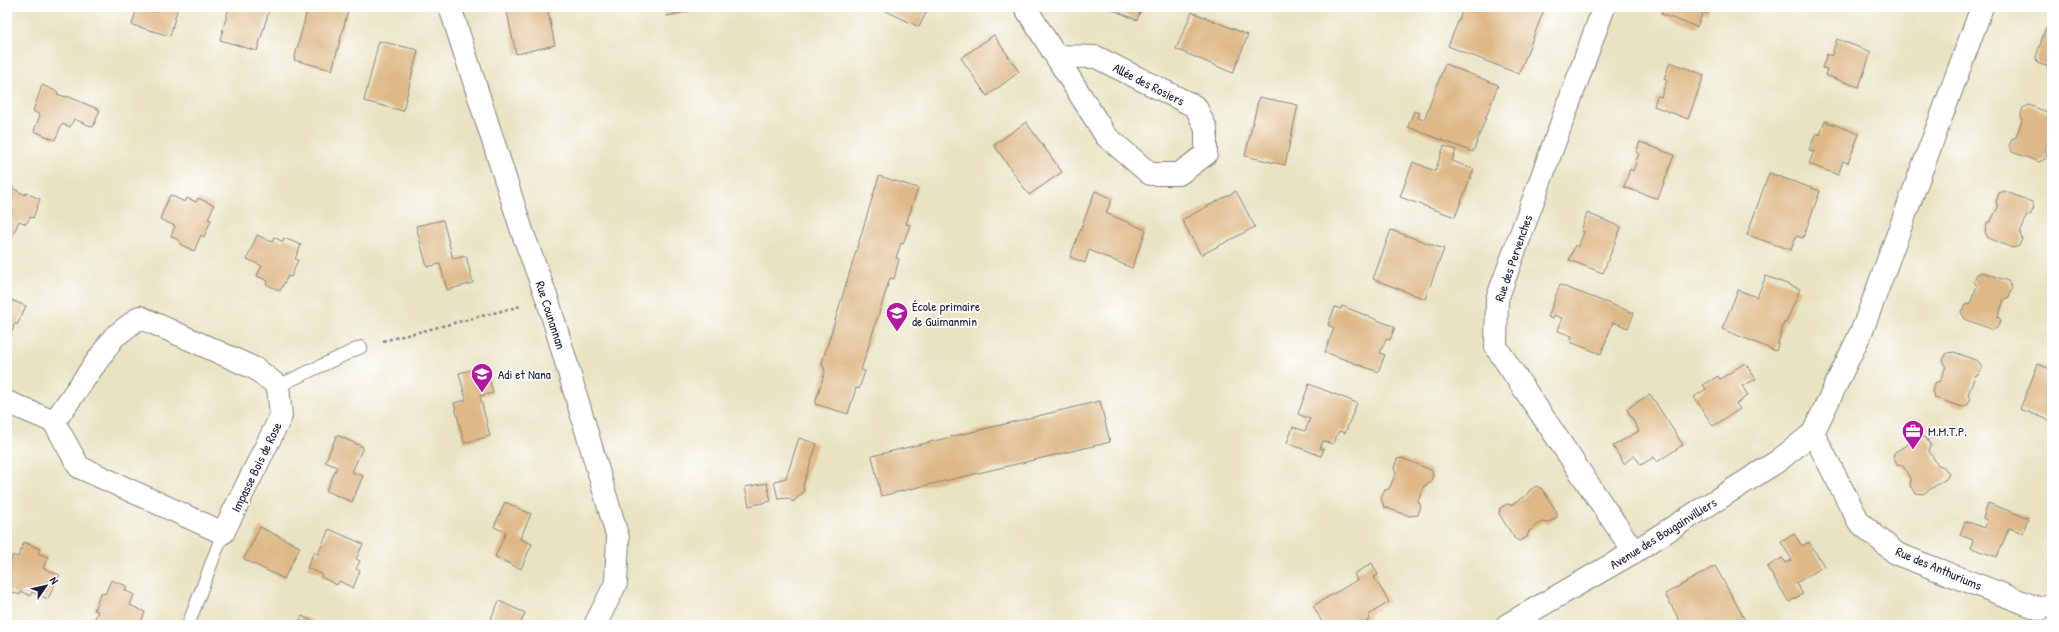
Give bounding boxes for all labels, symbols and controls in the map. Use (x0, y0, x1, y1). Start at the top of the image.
street label: Allée des Rosiers (1110, 58, 1188, 110)
street label: Rue des Pervenches (1490, 212, 1536, 304)
street label: Rue Counannan (532, 279, 570, 351)
place label: École primaire de Guimanmin (912, 297, 980, 330)
school or university icon: École primaire de Guimanmin (884, 300, 910, 333)
school or university icon: Adi et Nana (469, 361, 495, 394)
place label: Adi et Nana (498, 365, 551, 383)
office icon: M.M.T.P. (1900, 418, 1926, 451)
street label: Impasse Bois de Rose (226, 419, 286, 515)
place label: M.M.T.P. (1928, 422, 1967, 440)
street label: Avenue des Bougainvilliers (1606, 493, 1720, 573)
street label: Rue des Anthuriums (1893, 542, 1985, 594)
north arrow (26, 566, 66, 606)
text: N (47, 574, 62, 587)

